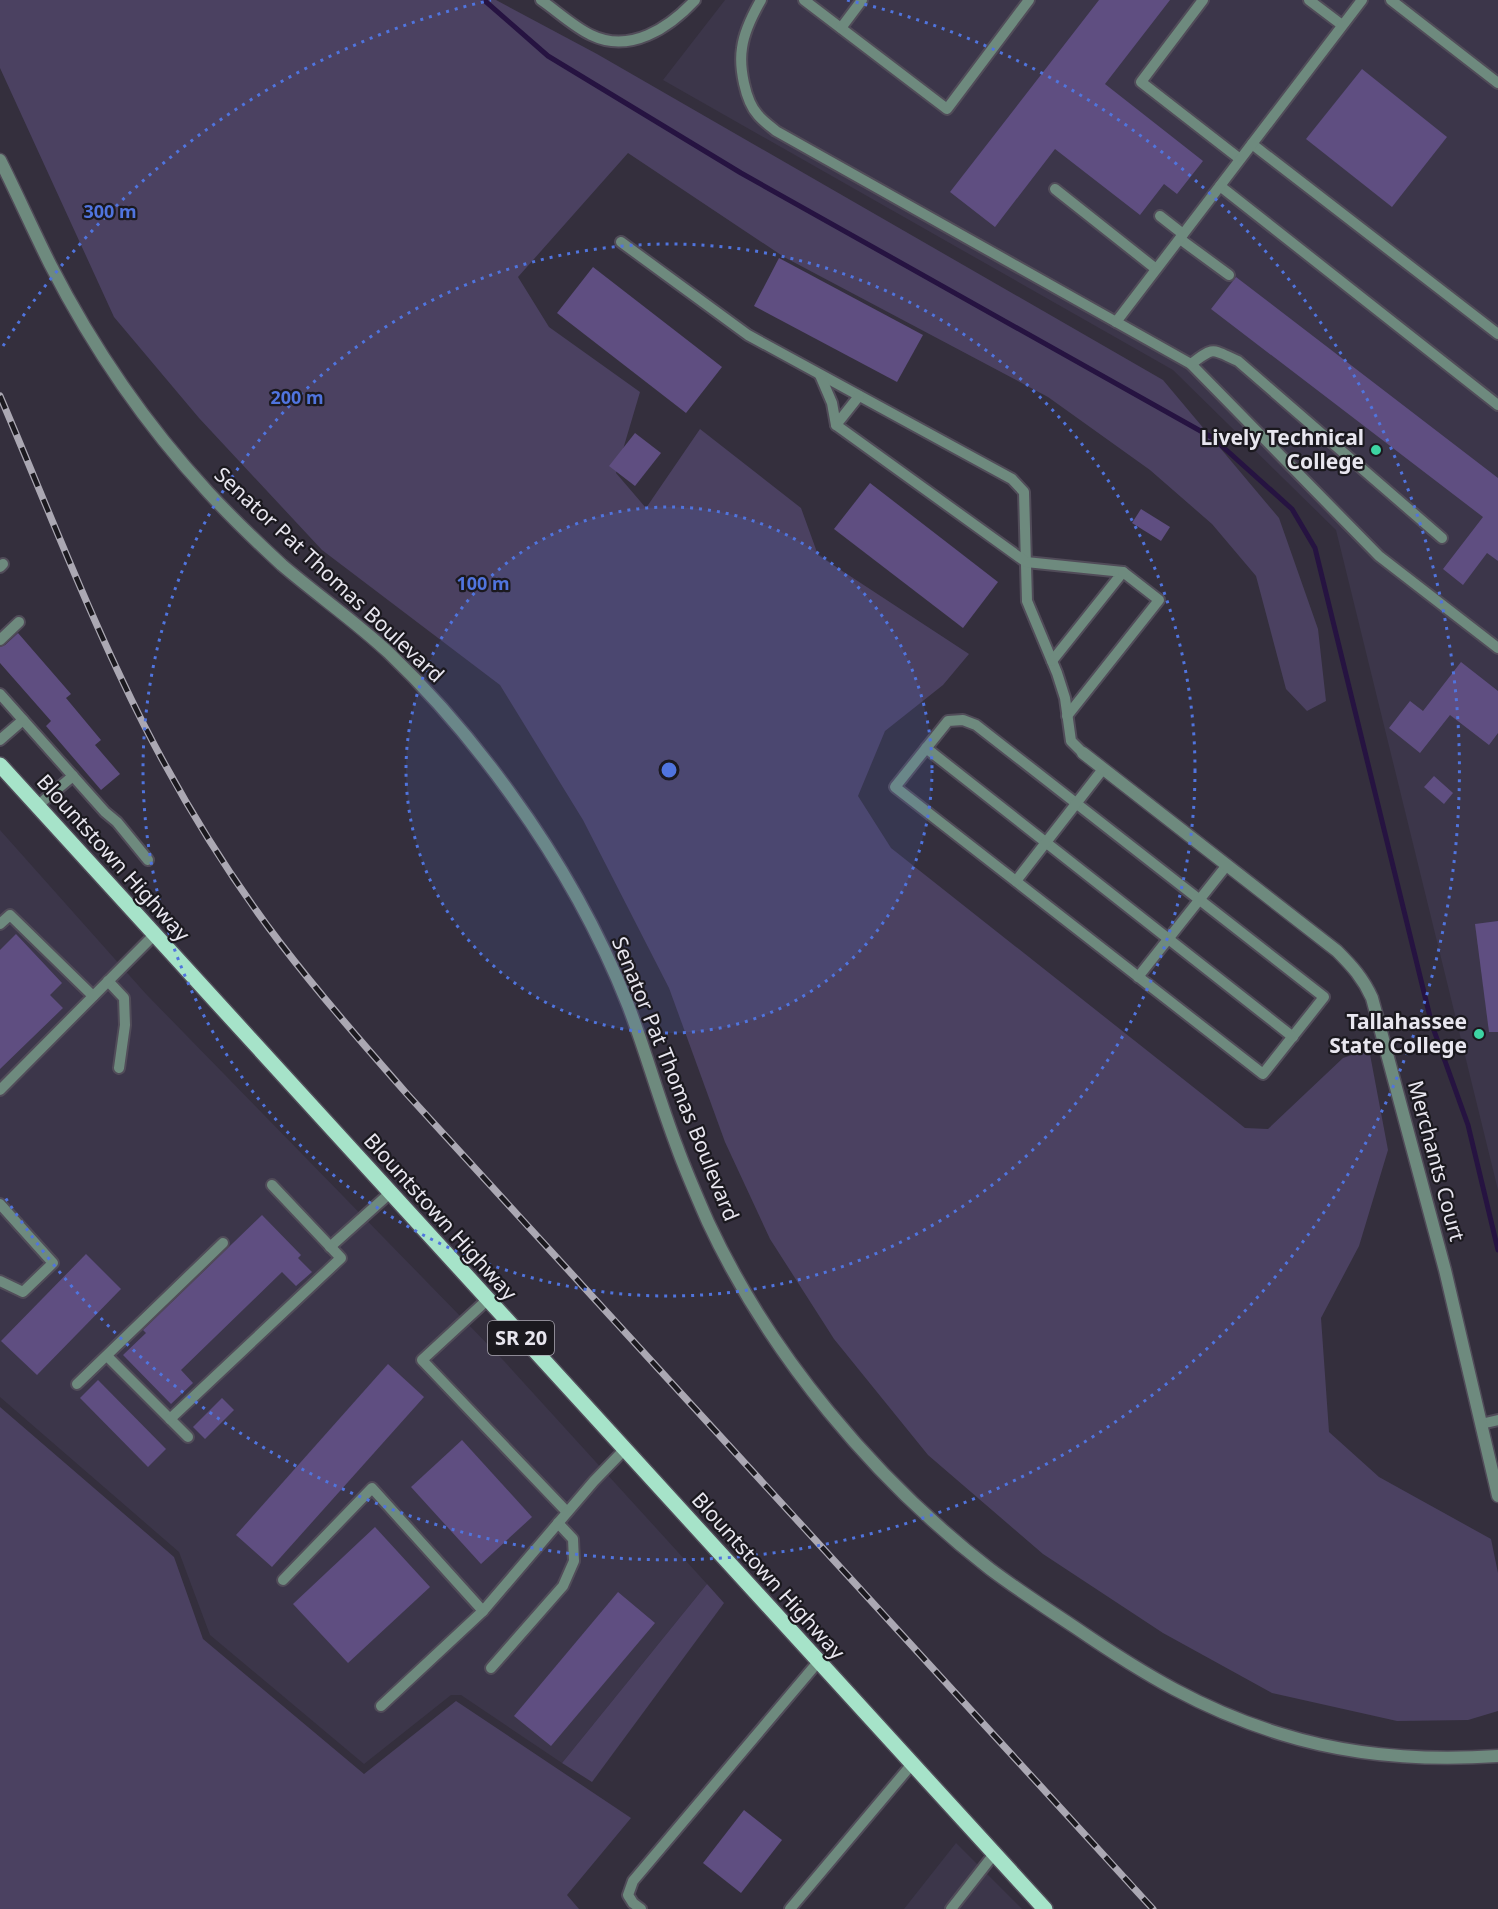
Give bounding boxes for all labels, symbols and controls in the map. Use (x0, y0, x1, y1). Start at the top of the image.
text: 300 m (83, 199, 137, 223)
text: 200 m (270, 385, 324, 409)
place label: Lively Technical College (1200, 423, 1364, 475)
marker: Lively Technical College (1369, 443, 1383, 457)
street label: Senator Pat Thomas Boulevard (209, 460, 450, 688)
text: 100 m (456, 571, 510, 595)
centre of rings (659, 760, 679, 780)
street label: Blountstown Highway (31, 768, 197, 947)
street label: Senator Pat Thomas Boulevard (606, 932, 746, 1225)
place label: Tallahassee State College (1329, 1007, 1467, 1059)
marker: Tallahassee State College (1472, 1027, 1486, 1041)
street label: Merchants Court (1402, 1077, 1472, 1245)
street label: Blountstown Highway (358, 1127, 524, 1306)
road number: SR 20 (488, 1321, 554, 1355)
street label: Blountstown Highway (686, 1486, 852, 1665)

